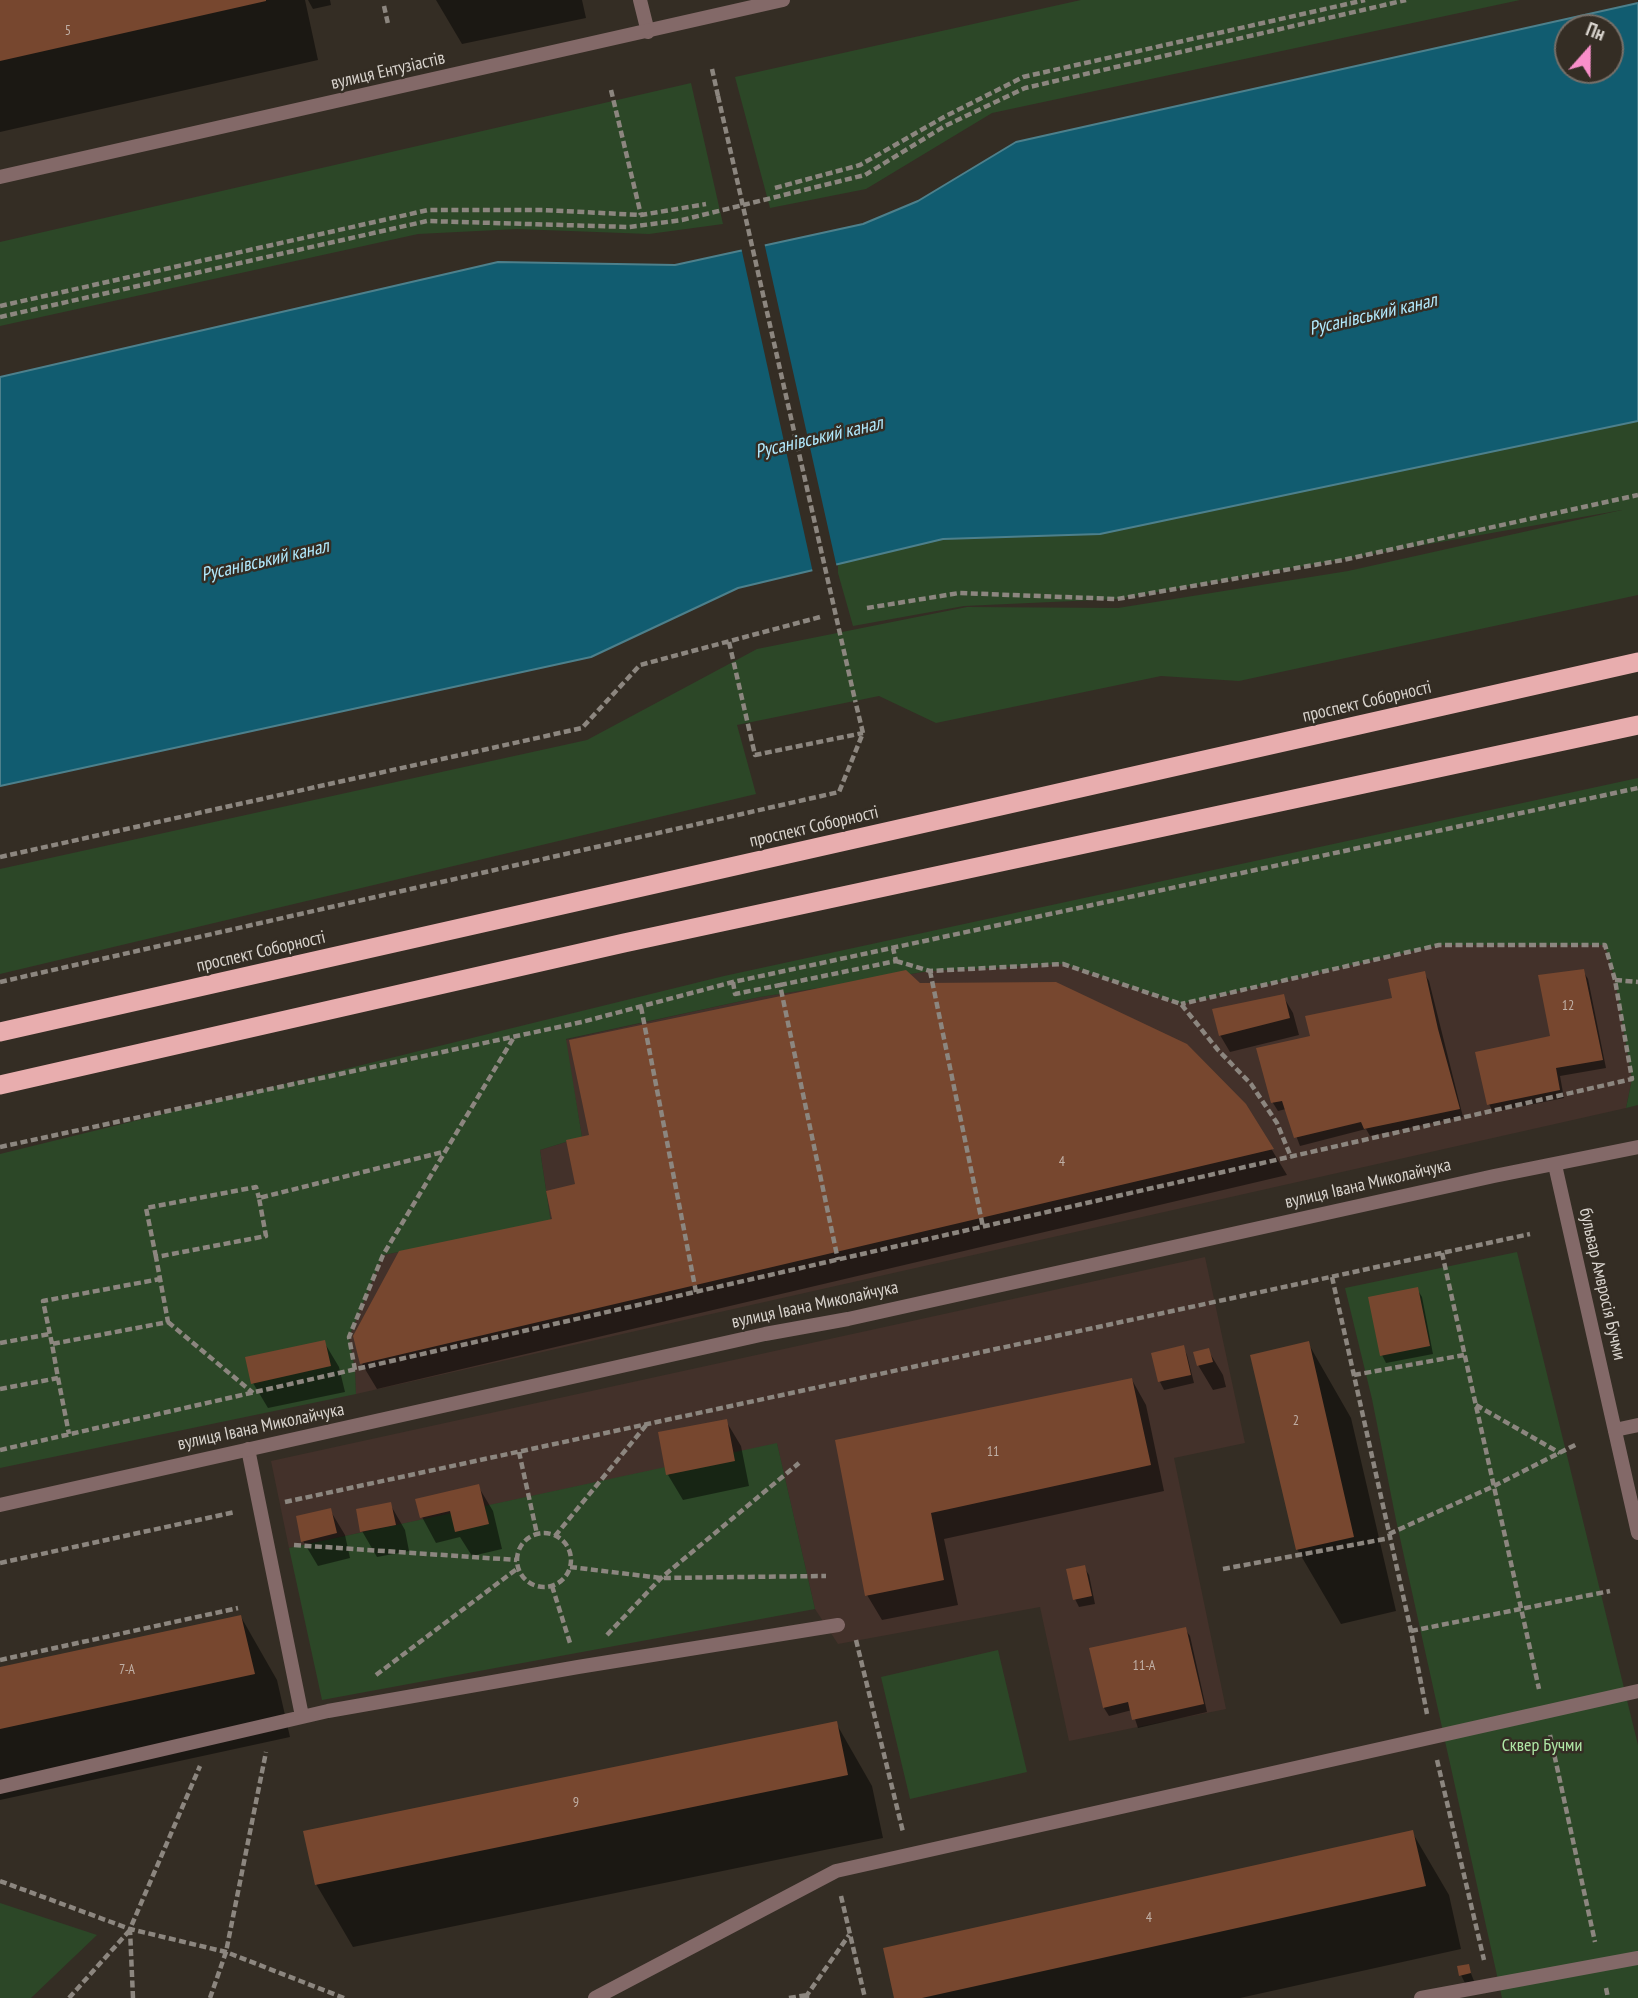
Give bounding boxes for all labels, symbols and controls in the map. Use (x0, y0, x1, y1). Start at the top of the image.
north arrow (1554, 14, 1624, 84)
text: Пн (1583, 17, 1609, 46)
house number: 5 (65, 23, 71, 39)
street label: вулиця Ентузіастів (329, 47, 447, 95)
water label: Русанівський канал (1307, 289, 1439, 341)
water label: Русанівський канал (753, 412, 885, 464)
water label: Русанівський канал (199, 535, 331, 587)
street label: проспект Соборності (1300, 677, 1434, 727)
street label: проспект Соборності (747, 802, 881, 852)
street label: проспект Соборності (194, 927, 328, 977)
house number: 12 (1562, 998, 1574, 1014)
house number: 4 (1059, 1154, 1065, 1170)
street label: вулиця Івана Миколайчука (1283, 1154, 1453, 1214)
street label: бульвар Амвросія Бучми (1574, 1206, 1630, 1362)
street label: вулиця Івана Миколайчука (730, 1277, 900, 1333)
street label: вулиця Івана Миколайчука (176, 1399, 346, 1455)
house number: 2 (1293, 1413, 1299, 1429)
house number: 11 (987, 1444, 999, 1460)
house number: 11-А (1133, 1658, 1155, 1674)
house number: 7-А (119, 1662, 135, 1678)
park label: Сквер Бучми (1502, 1735, 1582, 1757)
house number: 9 (573, 1795, 579, 1811)
house number: 4 (1146, 1910, 1152, 1926)

